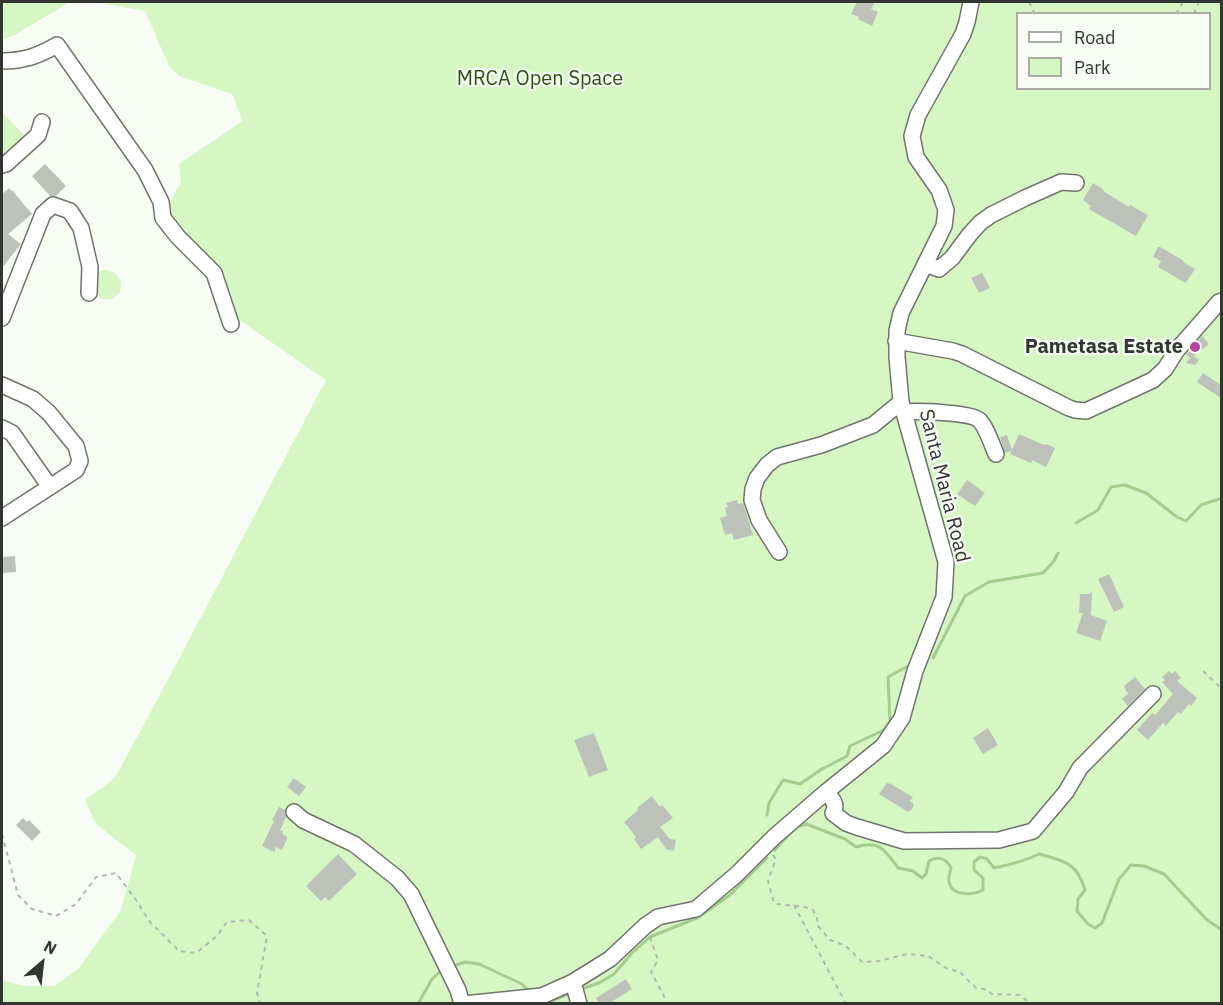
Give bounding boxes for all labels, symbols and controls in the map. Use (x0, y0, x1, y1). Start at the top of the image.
legend (1016, 12, 1211, 90)
text: Road (1074, 26, 1115, 49)
text: Park (1074, 56, 1110, 79)
park label: MRCA Open Space (457, 67, 623, 91)
place label: Pametasa Estate (1025, 335, 1183, 359)
marker: Pametasa Estate (1188, 340, 1202, 354)
street label: Santa Maria Road (913, 407, 975, 565)
north arrow (12, 933, 72, 993)
text: N (41, 936, 60, 959)

